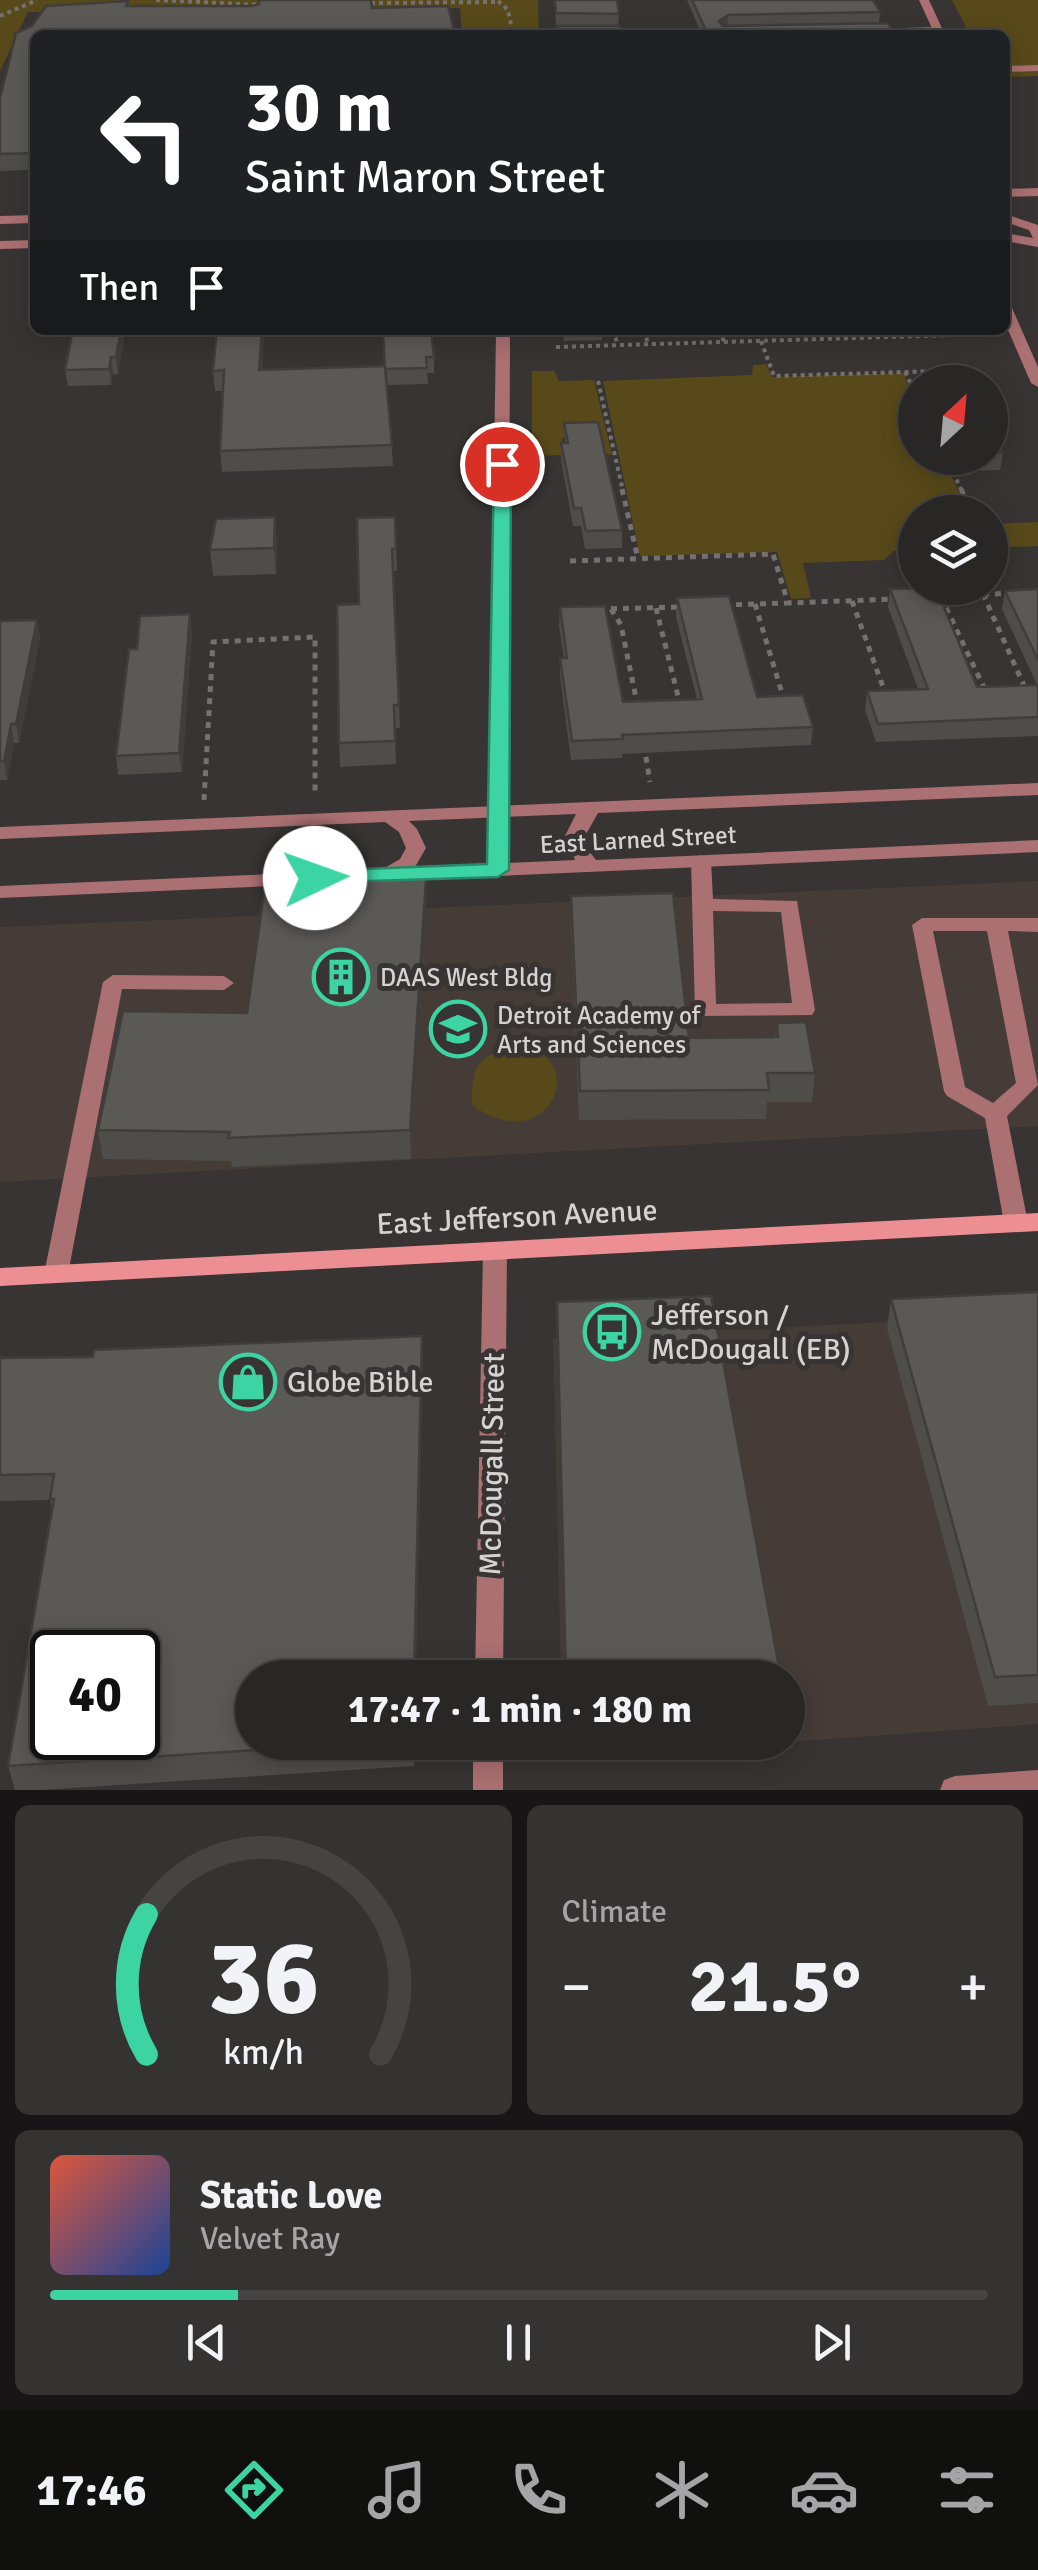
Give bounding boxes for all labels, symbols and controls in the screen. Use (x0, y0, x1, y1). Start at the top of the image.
text: 30 m (245, 64, 393, 150)
icon: left (80, 70, 210, 200)
text: Saint Maron Street (245, 150, 605, 205)
icon: arrive (179, 260, 234, 315)
text: Then (80, 264, 159, 311)
north arrow (898, 365, 1008, 475)
map controls (898, 365, 1008, 605)
pin (460, 422, 545, 507)
icon: arrive (475, 437, 530, 492)
button: layers (898, 495, 1008, 605)
street label: East Larned Street (539, 819, 737, 860)
position arrow (263, 826, 367, 930)
building icon: DAAS West Bldg (311, 947, 371, 1007)
place label: DAAS West Bldg (380, 962, 553, 993)
school or university icon: Detroit Academy of Arts and Sciences (428, 999, 488, 1059)
place label: Detroit Academy of Arts and Sciences (497, 1000, 702, 1060)
street label: East Jefferson Avenue (376, 1192, 658, 1243)
place label: Jefferson / McDougall (EB) (651, 1297, 851, 1368)
bus stop icon: Jefferson / McDougall (EB) (582, 1302, 642, 1362)
shop icon: Globe Bible (218, 1352, 278, 1412)
street label: McDougall Street (472, 1352, 513, 1576)
place label: Globe Bible (287, 1364, 433, 1401)
speed limit sign: 40 (30, 1630, 160, 1760)
text: 17:47 · 1 min · 180 m (348, 1686, 692, 1733)
text: Climate (562, 1892, 667, 1931)
text: 36 (207, 1914, 319, 2042)
text: 21.5° (688, 1940, 861, 2033)
text: − (562, 1953, 591, 2021)
text: + (958, 1953, 988, 2021)
text: km/h (223, 2030, 304, 2074)
text: Static Love (200, 2172, 382, 2219)
text: Velvet Ray (200, 2219, 340, 2258)
icon: previous (179, 2315, 234, 2370)
icon: pause (491, 2315, 546, 2370)
icon: next (804, 2315, 859, 2370)
icon: directions (219, 2455, 289, 2525)
icon: music (362, 2455, 432, 2525)
icon: phone (504, 2455, 574, 2525)
icon: climate (647, 2455, 717, 2525)
icon: car (789, 2455, 859, 2525)
icon: filters (932, 2455, 1002, 2525)
text: 17:46 (36, 2463, 147, 2518)

